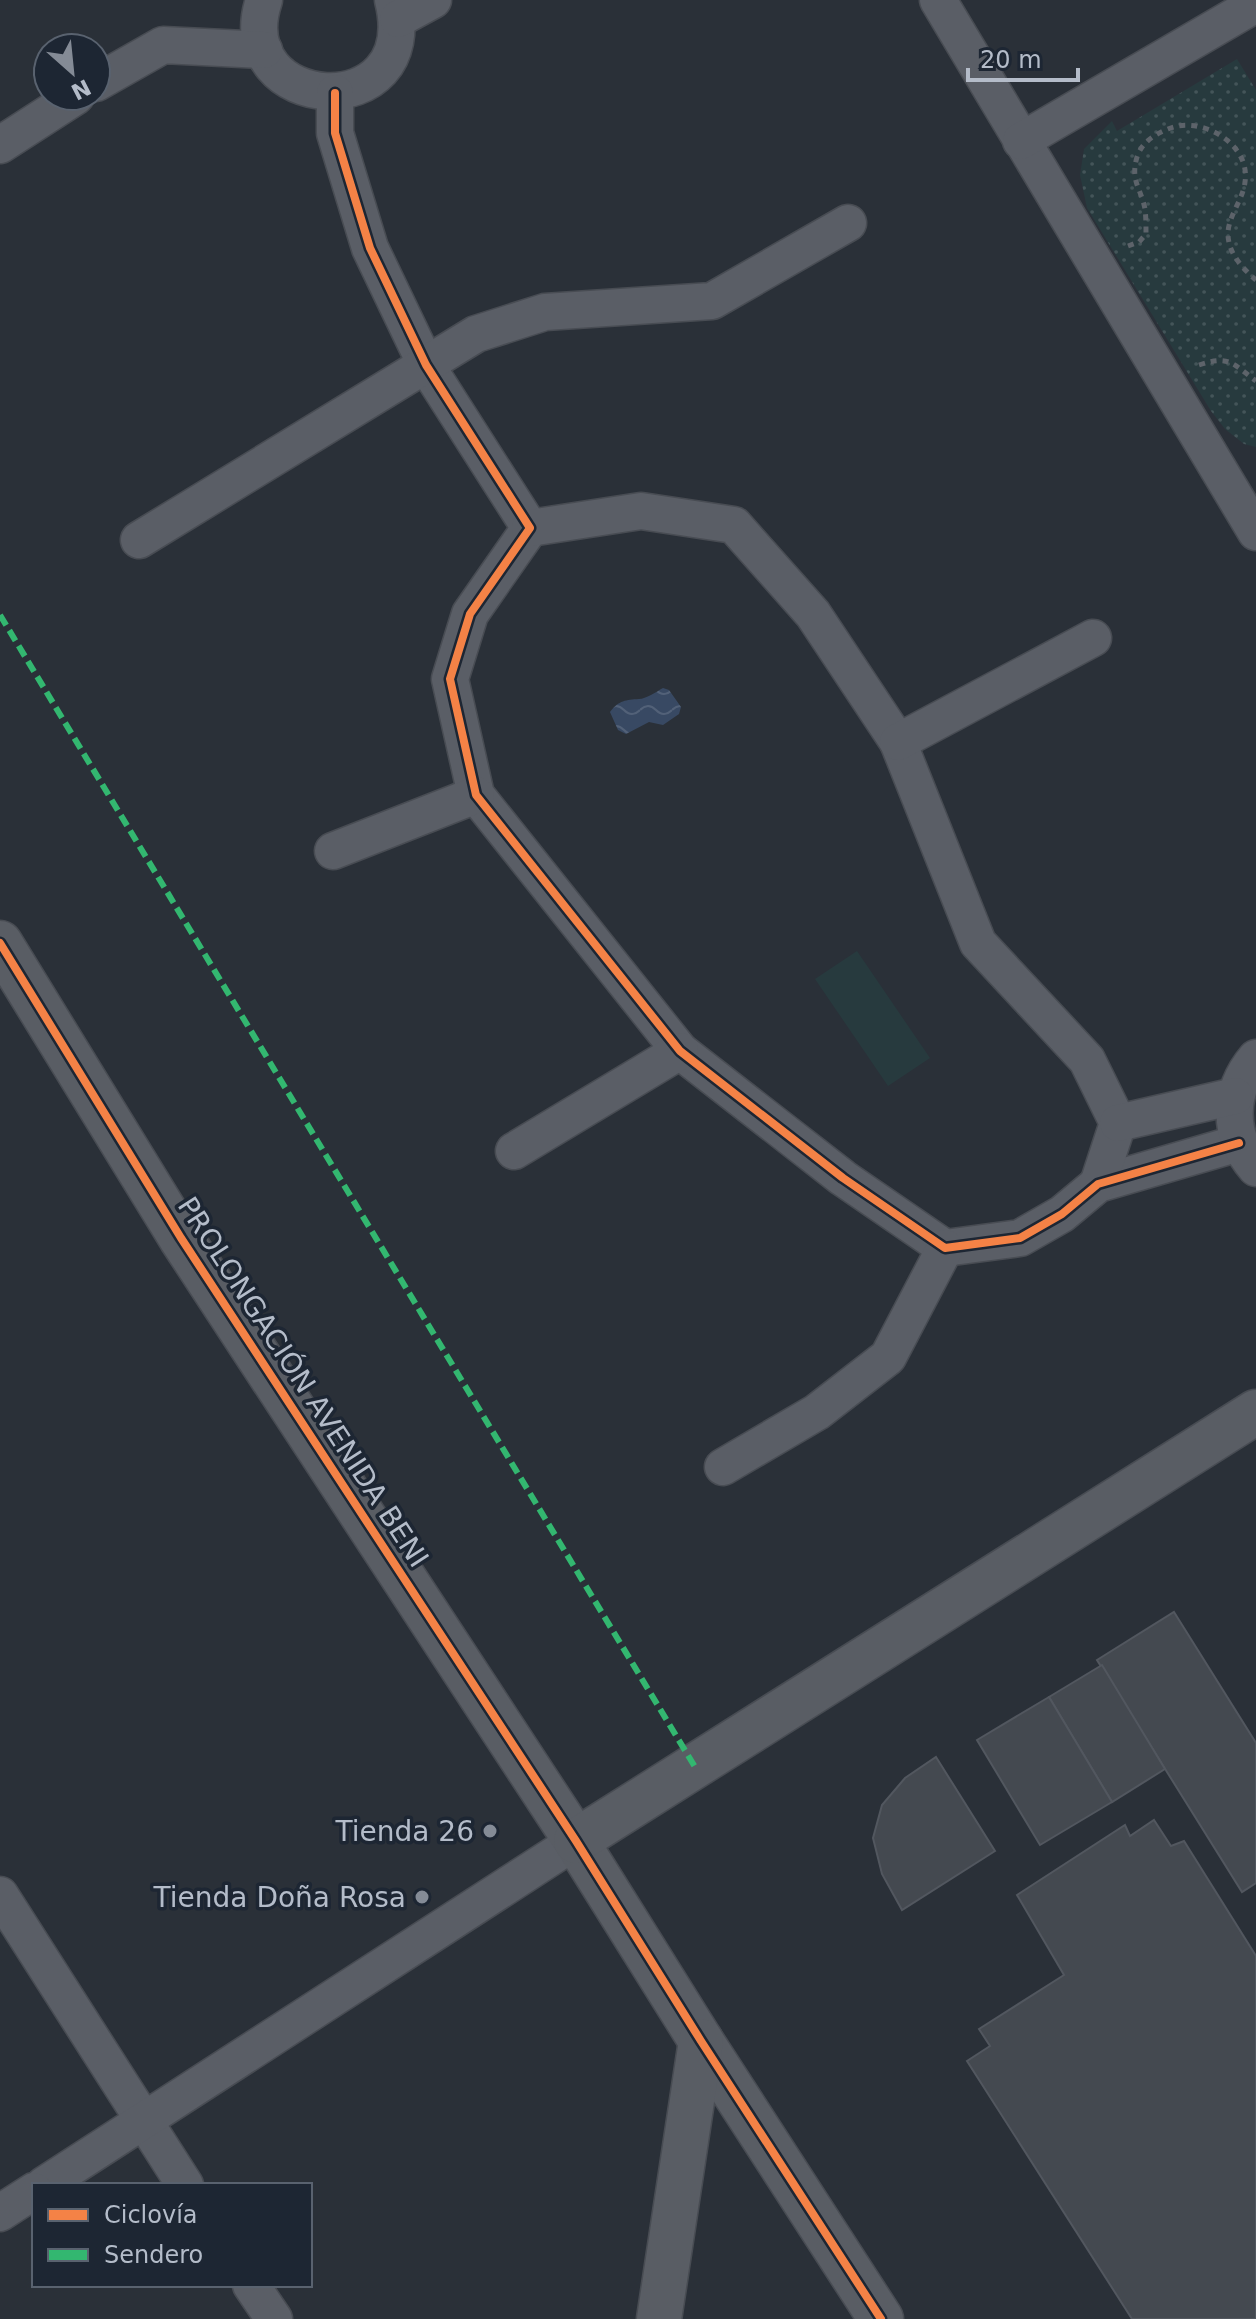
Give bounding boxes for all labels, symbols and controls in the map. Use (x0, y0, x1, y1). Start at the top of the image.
north arrow (32, 32, 112, 112)
scale bar (968, 32, 1078, 82)
text: 20 m (980, 46, 1042, 74)
text: N (67, 74, 95, 105)
street label: PROLONGACIÓN AVENIDA BENI (171, 1190, 436, 1573)
place label: Tienda 26 (335, 1815, 474, 1848)
marker: Tienda 26 (481, 1822, 499, 1840)
place label: Tienda Doña Rosa (153, 1881, 406, 1914)
marker: Tienda Doña Rosa (413, 1888, 431, 1906)
legend (32, 2183, 312, 2287)
text: Ciclovía (104, 2201, 198, 2229)
text: Sendero (104, 2241, 203, 2269)

